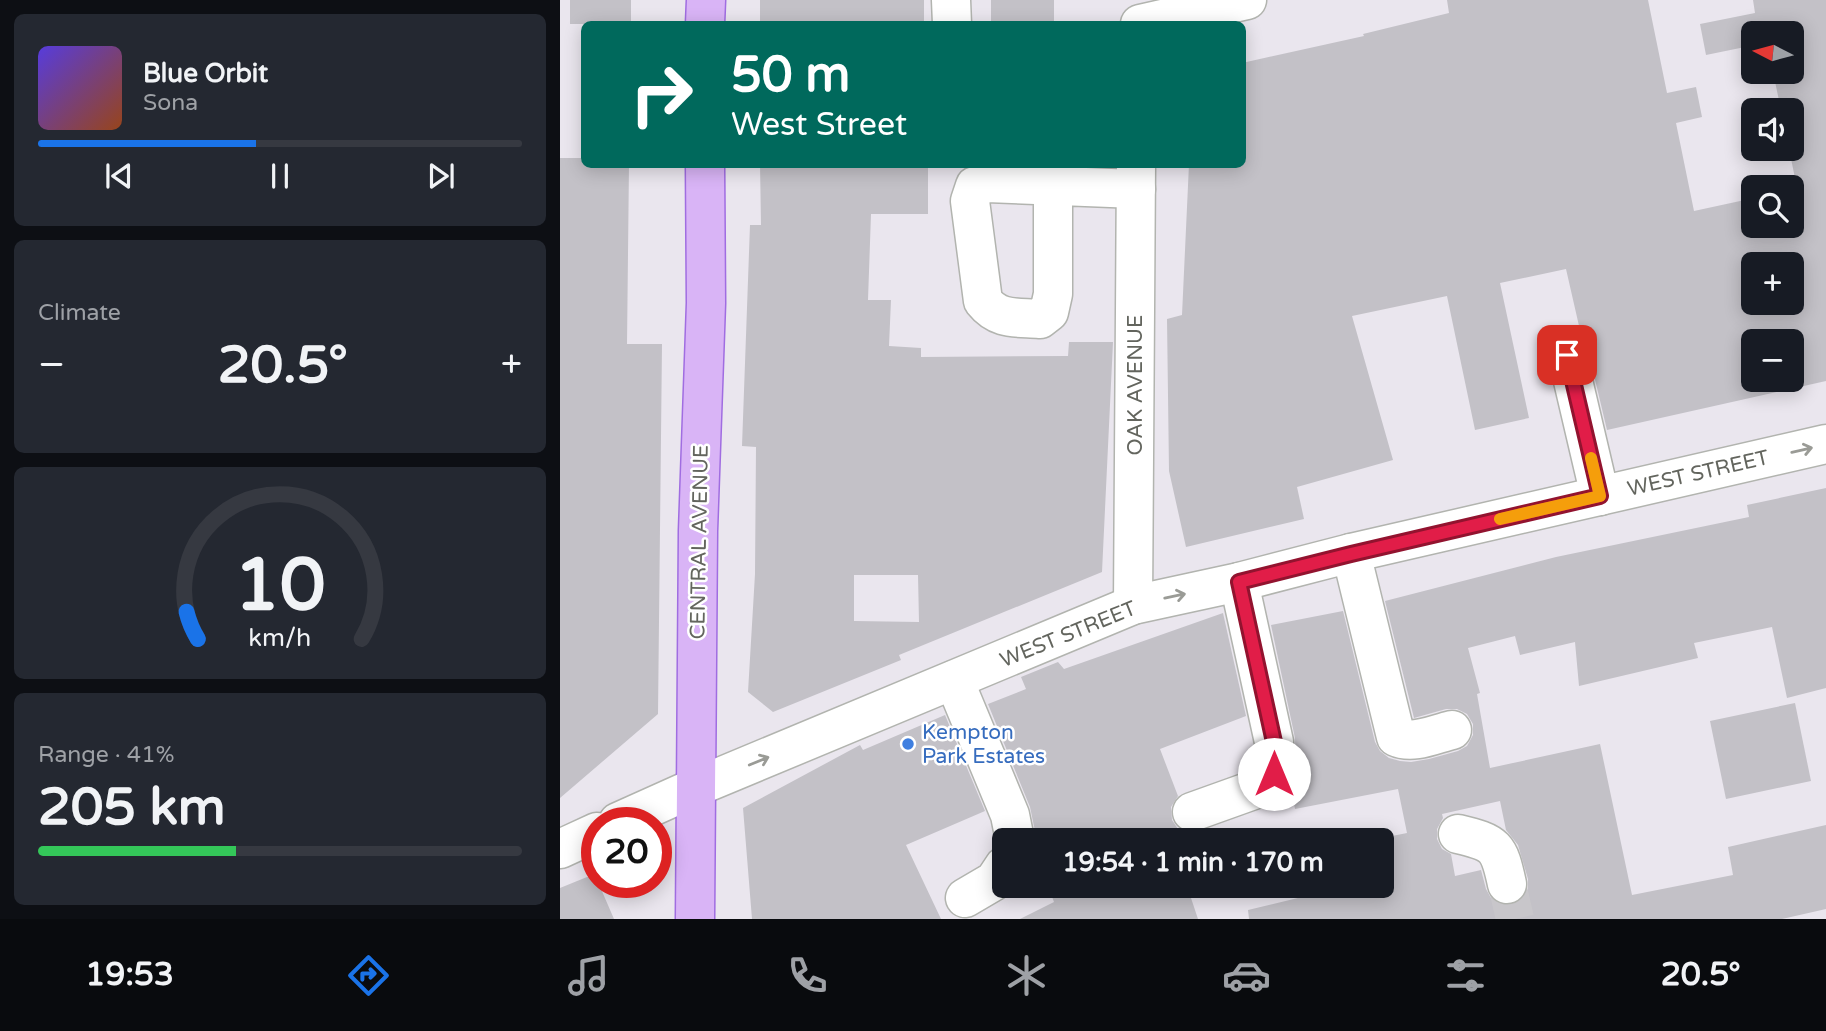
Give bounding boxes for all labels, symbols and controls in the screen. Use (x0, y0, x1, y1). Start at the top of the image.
north arrow (1741, 21, 1804, 84)
map controls (1741, 21, 1804, 392)
text: 50 m (731, 46, 850, 105)
icon: right (616, 49, 707, 140)
text: Blue Orbit (143, 58, 268, 89)
text: Sona (143, 89, 198, 117)
button: sound (1741, 98, 1804, 161)
text: West Street (731, 106, 907, 144)
icon: previous (100, 157, 138, 195)
icon: pause (261, 157, 299, 195)
icon: next (422, 157, 460, 195)
button: search (1741, 175, 1804, 238)
button: + (1741, 252, 1804, 315)
text: Climate (38, 299, 121, 327)
street label: OAK AVENUE (1123, 315, 1148, 455)
pin (1537, 325, 1597, 385)
button: − (1741, 329, 1804, 392)
text: 20.5° (218, 334, 348, 397)
icon: arrive (1548, 336, 1586, 374)
text: − (38, 342, 65, 388)
text: + (501, 342, 522, 388)
one-way arrow (1790, 442, 1813, 456)
street label: CENTRAL AVENUE (685, 444, 714, 640)
street label: WEST STREET (1625, 445, 1772, 502)
text: 10 (234, 542, 326, 630)
one-way arrow (1163, 589, 1186, 603)
street label: WEST STREET (997, 596, 1140, 673)
text: km/h (249, 622, 311, 652)
place label: Kempton Park Estates (922, 720, 1045, 769)
marker: Kempton Park Estates (900, 736, 916, 752)
position arrow (1237, 737, 1311, 811)
text: Range · 41% (38, 741, 174, 769)
one-way arrow (747, 753, 769, 766)
text: 205 km (38, 776, 226, 839)
speed limit sign: 20 (581, 807, 672, 898)
text: 19:54 · 1 min · 170 m (1062, 847, 1324, 878)
icon: directions (344, 951, 393, 1000)
icon: music (564, 951, 613, 1000)
icon: phone (783, 951, 832, 1000)
icon: climate (1002, 951, 1051, 1000)
icon: car (1222, 951, 1271, 1000)
icon: filters (1441, 951, 1490, 1000)
text: 19:53 (85, 956, 174, 994)
text: 20.5° (1661, 956, 1741, 994)

